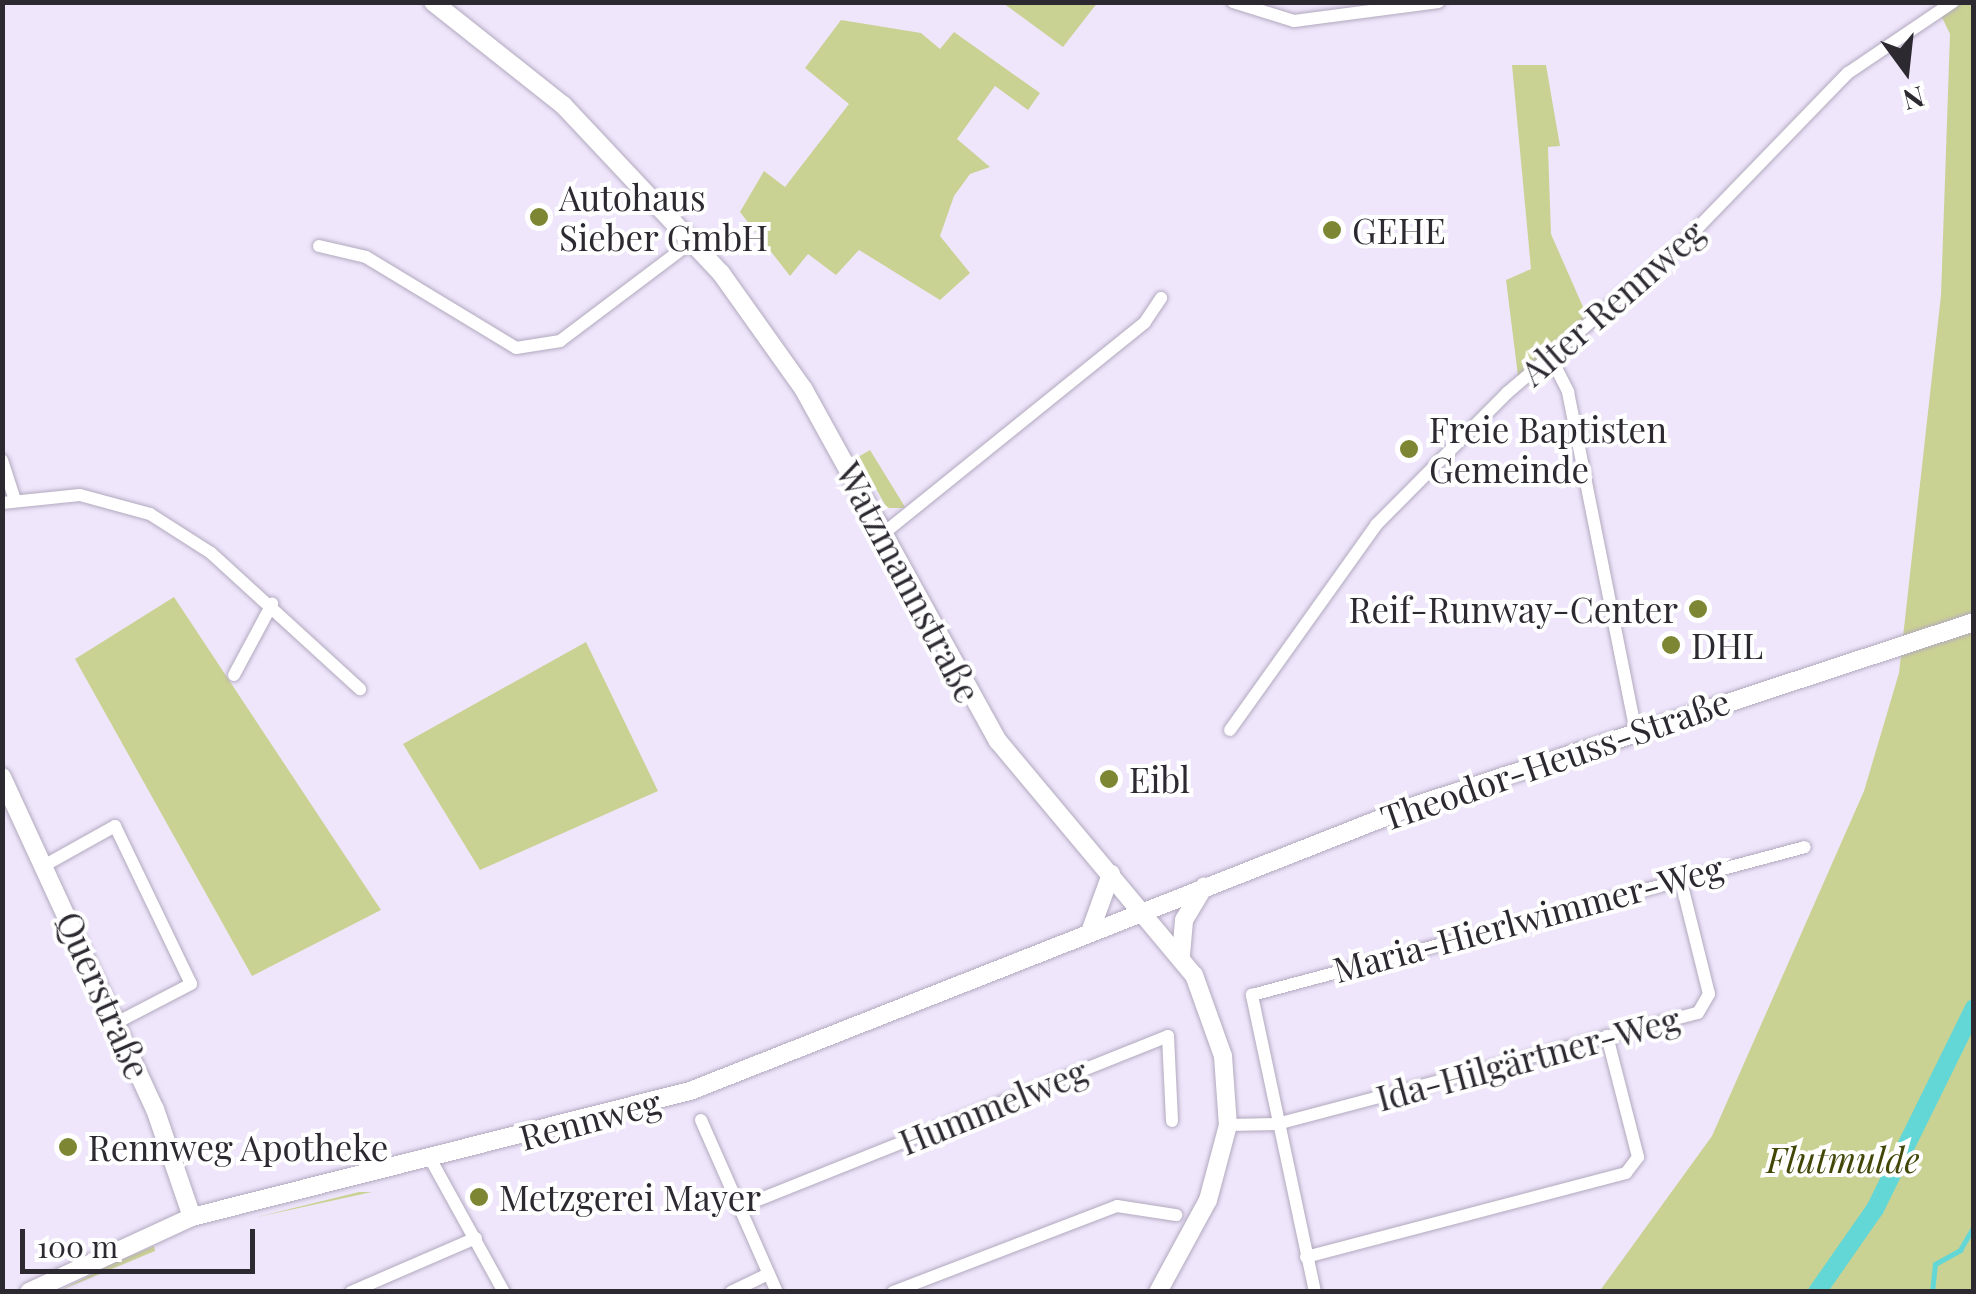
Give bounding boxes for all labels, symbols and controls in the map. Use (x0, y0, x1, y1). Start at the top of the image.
north arrow (1856, 20, 1956, 120)
text: N (1899, 79, 1928, 120)
place label: Autohaus Sieber GmbH (559, 176, 769, 258)
marker: Autohaus Sieber GmbH (528, 206, 550, 228)
place label: GEHE (1352, 209, 1446, 251)
street label: Alter Rennweg (1511, 210, 1713, 394)
marker: GEHE (1321, 219, 1343, 241)
place label: Freie Baptisten Gemeinde (1429, 408, 1667, 490)
marker: Freie Baptisten Gemeinde (1398, 438, 1420, 460)
street label: Watzmannstraße (828, 455, 990, 709)
place label: Reif-Runway-Center (1349, 588, 1678, 630)
marker: Reif-Runway-Center (1687, 598, 1709, 620)
place label: DHL (1691, 624, 1763, 666)
marker: DHL (1660, 634, 1682, 656)
street label: Theodor-Heuss-Straße (1375, 680, 1735, 838)
place label: Eibl (1129, 758, 1190, 800)
marker: Eibl (1098, 768, 1120, 790)
street label: Maria-Hierlwimmer-Weg (1328, 846, 1728, 990)
street label: Querstraße (48, 905, 160, 1085)
street label: Ida-Hilgärtner-Weg (1372, 997, 1684, 1119)
street label: Hummelweg (893, 1049, 1093, 1163)
street label: Rennweg (515, 1080, 665, 1158)
place label: Rennweg Apotheke (88, 1126, 390, 1168)
marker: Rennweg Apotheke (57, 1136, 79, 1158)
park label: Flutmulde (1767, 1138, 1919, 1180)
place label: Metzgerei Mayer (499, 1176, 761, 1218)
marker: Metzgerei Mayer (468, 1186, 490, 1208)
scale bar (25, 1209, 260, 1271)
text: 100 m (37, 1226, 118, 1266)

